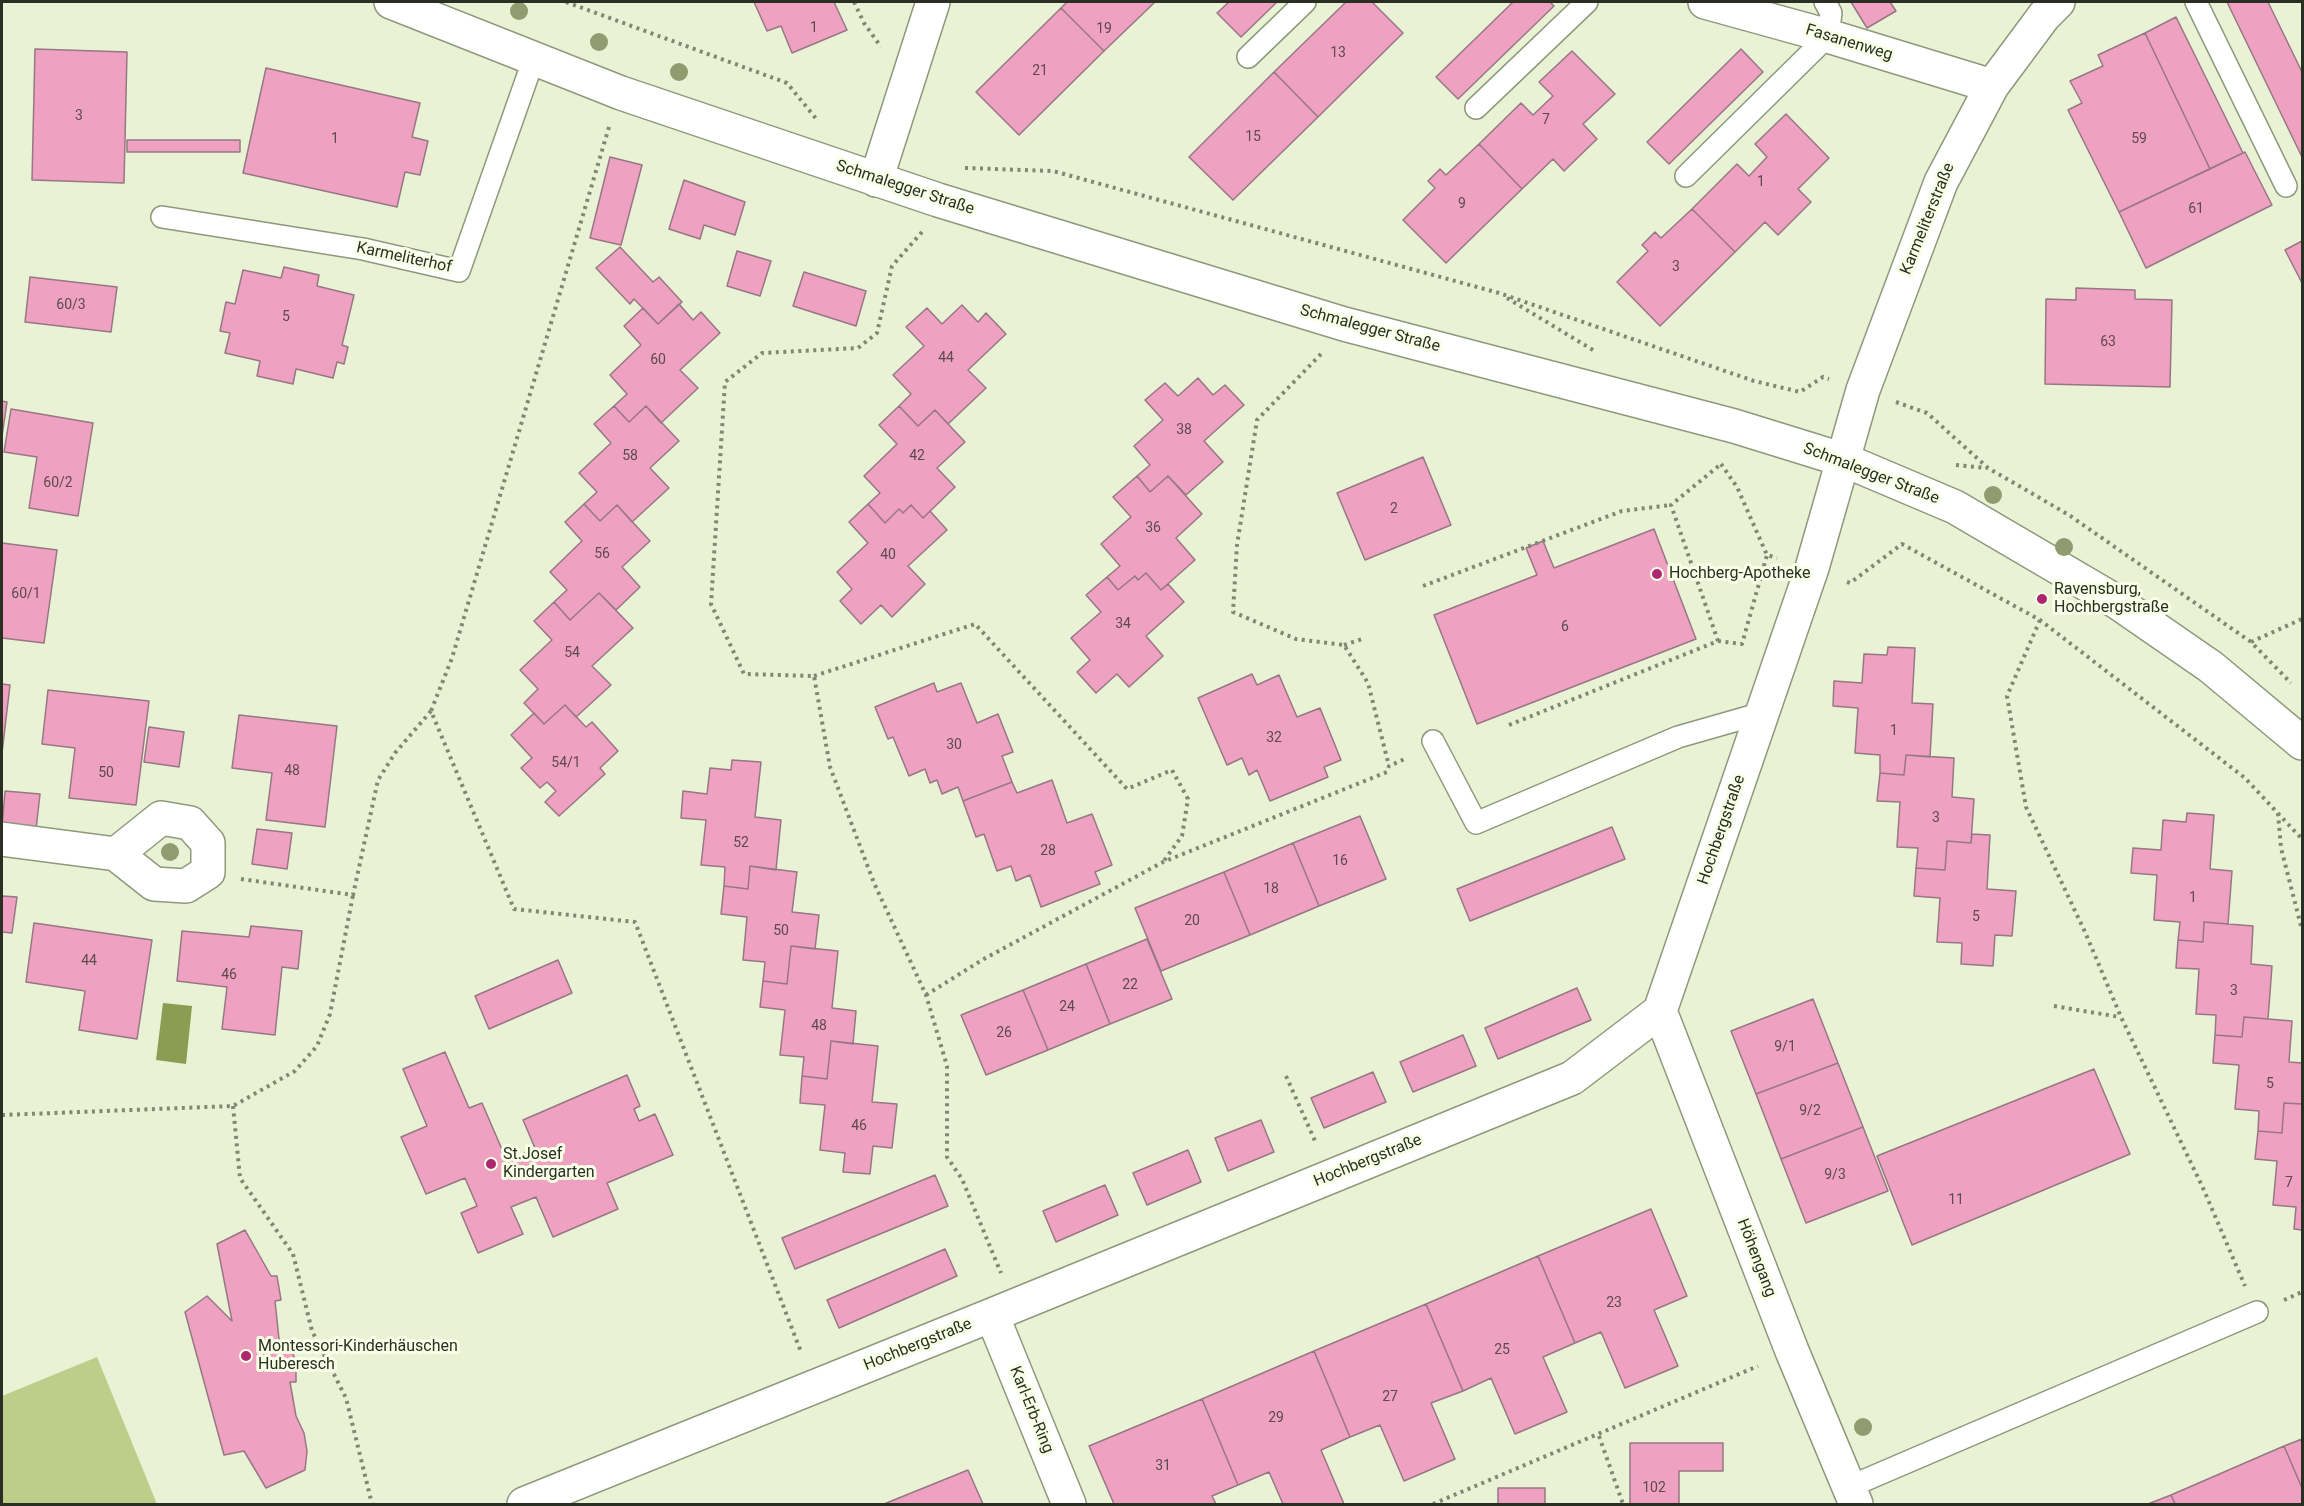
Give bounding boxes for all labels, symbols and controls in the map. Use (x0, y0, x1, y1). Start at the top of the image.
house number: 1 (810, 20, 818, 36)
house number: 19 (1096, 21, 1112, 37)
street label: Fasanenweg (1803, 21, 1895, 65)
house number: 13 (1330, 45, 1346, 61)
house number: 21 (1032, 63, 1048, 79)
house number: 3 (75, 108, 83, 124)
house number: 7 (1542, 112, 1550, 128)
house number: 15 (1245, 129, 1261, 145)
house number: 1 (331, 131, 339, 147)
house number: 59 (2131, 131, 2147, 147)
street label: Schmalegger Straße (833, 157, 977, 219)
street label: Karmeliterstraße (1897, 160, 1959, 278)
house number: 1 (1757, 174, 1765, 190)
house number: 9 (1458, 196, 1466, 212)
house number: 61 (2188, 201, 2204, 217)
street label: Karmeliterhof (355, 239, 453, 277)
house number: 3 (1672, 259, 1680, 275)
house number: 60/3 (56, 297, 86, 313)
street label: Schmalegger Straße (1298, 301, 1442, 357)
house number: 5 (282, 309, 290, 325)
house number: 63 (2100, 334, 2116, 350)
house number: 44 (938, 350, 954, 366)
house number: 60 (650, 352, 666, 368)
house number: 38 (1176, 422, 1192, 438)
street label: Schmalegger Straße (1800, 439, 1942, 509)
house number: 58 (622, 448, 638, 464)
house number: 42 (909, 448, 925, 464)
house number: 60/2 (43, 475, 73, 491)
house number: 2 (1390, 501, 1398, 517)
house number: 36 (1145, 520, 1161, 536)
house number: 56 (594, 546, 610, 562)
house number: 40 (880, 547, 896, 563)
place label: Hochberg-Apotheke (1669, 564, 1810, 584)
marker: Hochberg-Apotheke (1650, 567, 1664, 581)
place label: Ravensburg, Hochbergstraße (2054, 580, 2169, 618)
house number: 60/1 (11, 586, 41, 602)
marker: Ravensburg, Hochbergstraße (2035, 592, 2049, 606)
house number: 34 (1115, 616, 1131, 632)
house number: 6 (1561, 619, 1569, 635)
house number: 54 (564, 645, 580, 661)
house number: 1 (1890, 723, 1898, 739)
house number: 32 (1266, 730, 1282, 746)
house number: 30 (946, 737, 962, 753)
house number: 54/1 (551, 755, 581, 771)
house number: 48 (284, 763, 300, 779)
house number: 50 (98, 765, 114, 781)
street label: Hochbergstraße (1694, 773, 1750, 887)
house number: 3 (1932, 810, 1940, 826)
house number: 52 (733, 835, 749, 851)
house number: 28 (1040, 843, 1056, 859)
house number: 16 (1332, 853, 1348, 869)
house number: 18 (1263, 881, 1279, 897)
house number: 1 (2189, 890, 2197, 906)
house number: 5 (1972, 909, 1980, 925)
house number: 20 (1184, 913, 1200, 929)
house number: 50 (773, 923, 789, 939)
house number: 44 (81, 953, 97, 969)
house number: 46 (221, 967, 237, 983)
house number: 22 (1122, 977, 1138, 993)
house number: 3 (2230, 983, 2238, 999)
house number: 24 (1059, 999, 1075, 1015)
house number: 48 (811, 1018, 827, 1034)
house number: 26 (996, 1025, 1012, 1041)
house number: 9/1 (1774, 1039, 1796, 1055)
house number: 5 (2266, 1076, 2274, 1092)
house number: 9/2 (1799, 1103, 1821, 1119)
house number: 46 (851, 1118, 867, 1134)
street label: Hochbergstraße (1311, 1131, 1425, 1191)
place label: St.Josef Kindergarten (503, 1145, 595, 1183)
marker: St.Josef Kindergarten (484, 1157, 498, 1171)
house number: 9/3 (1824, 1167, 1846, 1183)
house number: 7 (2285, 1175, 2293, 1191)
house number: 11 (1948, 1192, 1964, 1208)
street label: Höhengang (1732, 1216, 1780, 1300)
house number: 23 (1606, 1295, 1622, 1311)
street label: Hochbergstraße (861, 1315, 975, 1375)
place label: Montessori-Kinderhäuschen Huberesch (258, 1337, 458, 1375)
house number: 25 (1494, 1342, 1510, 1358)
marker: Montessori-Kinderhäuschen Huberesch (239, 1349, 253, 1363)
street label: Karl-Erb-Ring (1005, 1364, 1057, 1456)
house number: 27 (1382, 1389, 1398, 1405)
house number: 29 (1268, 1410, 1284, 1426)
house number: 31 (1155, 1458, 1171, 1474)
house number: 102 (1642, 1480, 1666, 1496)

